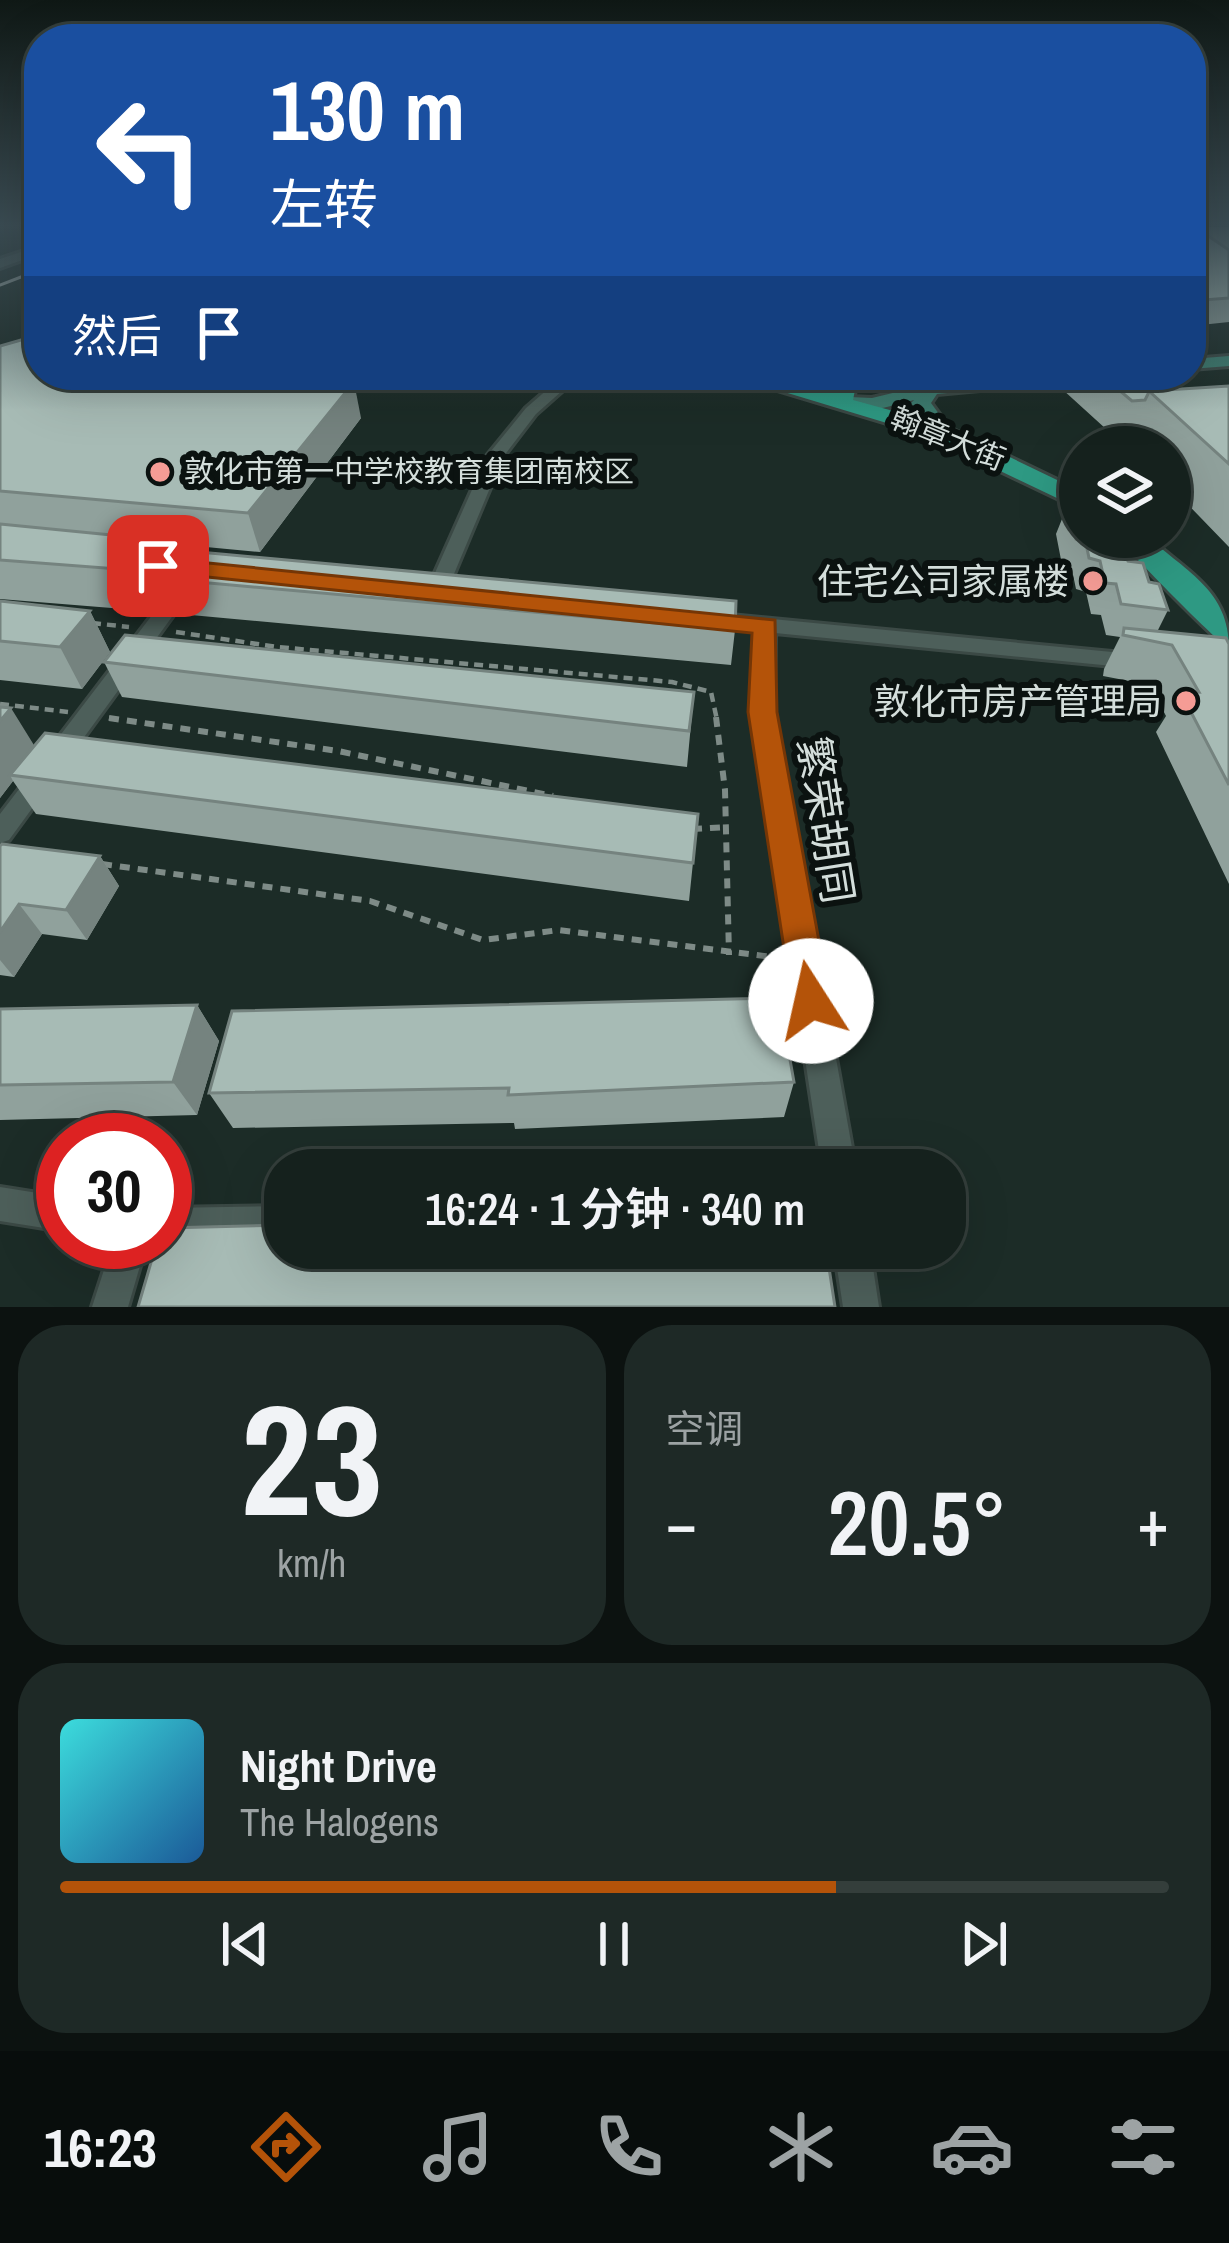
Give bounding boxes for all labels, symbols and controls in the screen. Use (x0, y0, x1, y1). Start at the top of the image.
text: 130 m (270, 53, 465, 166)
icon: left (72, 72, 228, 228)
text: 左转 (270, 168, 378, 241)
icon: arrive (186, 300, 252, 366)
text: 然后 (72, 305, 162, 366)
street label: 翰章大街 (885, 397, 1011, 479)
map controls (1059, 426, 1191, 558)
button: layers (1059, 426, 1191, 558)
place label: 敦化市第一中学校教育集团南校区 (184, 451, 634, 491)
marker: 敦化市第一中学校教育集团南校区 (147, 459, 173, 485)
pin (107, 515, 209, 617)
icon: arrive (125, 533, 191, 599)
place label: 住宅公司家属楼 (817, 557, 1069, 605)
marker: 住宅公司家属楼 (1080, 568, 1106, 594)
place label: 敦化市房产管理局 (874, 677, 1162, 725)
marker: 敦化市房产管理局 (1173, 688, 1199, 714)
street label: 繁荣胡同 (785, 733, 867, 907)
position arrow (748, 938, 874, 1064)
speed limit sign: 30 (36, 1113, 192, 1269)
text: 16:24 · 1 分钟 · 340 m (425, 1178, 805, 1239)
text: 23 (241, 1354, 383, 1564)
text: 空调 (666, 1403, 744, 1455)
text: 20.5° (827, 1462, 1007, 1583)
text: − (666, 1478, 697, 1567)
text: + (1137, 1478, 1169, 1567)
text: km/h (277, 1537, 346, 1589)
text: Night Drive (240, 1735, 437, 1796)
text: The Halogens (240, 1796, 439, 1848)
icon: previous (212, 1911, 278, 1977)
icon: pause (581, 1911, 647, 1977)
icon: next (951, 1911, 1017, 1977)
icon: directions (244, 2105, 328, 2189)
icon: music (416, 2105, 500, 2189)
icon: phone (587, 2105, 671, 2189)
icon: climate (759, 2105, 843, 2189)
icon: car (930, 2105, 1014, 2189)
icon: filters (1101, 2105, 1185, 2189)
text: 16:23 (44, 2111, 157, 2184)

